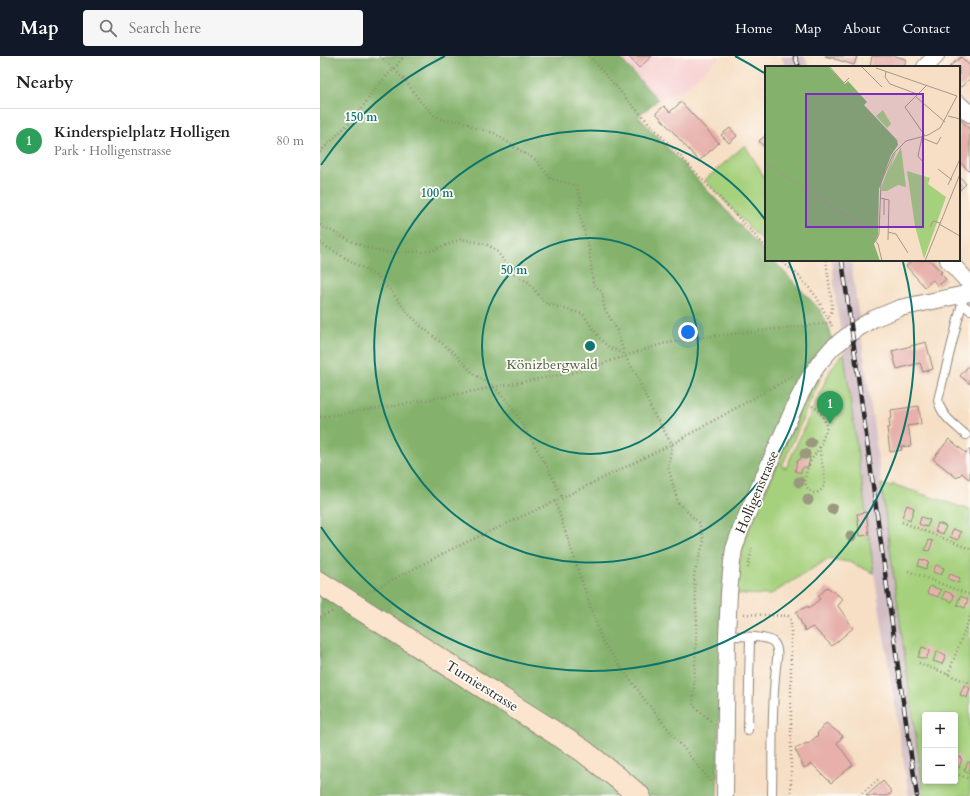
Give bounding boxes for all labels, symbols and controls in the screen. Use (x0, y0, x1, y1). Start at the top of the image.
search box (83, 10, 363, 46)
text: Map (20, 15, 59, 41)
icon: search (97, 17, 119, 39)
text: Search here (129, 18, 201, 38)
text: Home (735, 19, 773, 38)
text: Map (795, 19, 821, 38)
text: About (843, 19, 880, 38)
text: Contact (902, 19, 950, 38)
inset map (765, 66, 960, 261)
text: Nearby (16, 71, 73, 94)
text: 150 m (345, 109, 378, 125)
text: Kinderspielplatz Holligen (54, 122, 230, 142)
text: 1 (26, 132, 32, 150)
text: 80 m (276, 132, 304, 150)
text: Park · Holligenstrasse (54, 142, 171, 160)
text: 100 m (421, 185, 454, 201)
text: 50 m (501, 262, 528, 278)
your location (678, 322, 698, 342)
centre of rings (583, 339, 597, 353)
park label: Könizbergwald (506, 355, 598, 374)
pin: 1 (817, 391, 843, 424)
street label: Holligenstrasse (731, 448, 783, 536)
street label: Turnierstrasse (442, 656, 522, 716)
map controls (922, 712, 958, 784)
button: + (922, 712, 958, 748)
button: − (922, 748, 958, 784)

